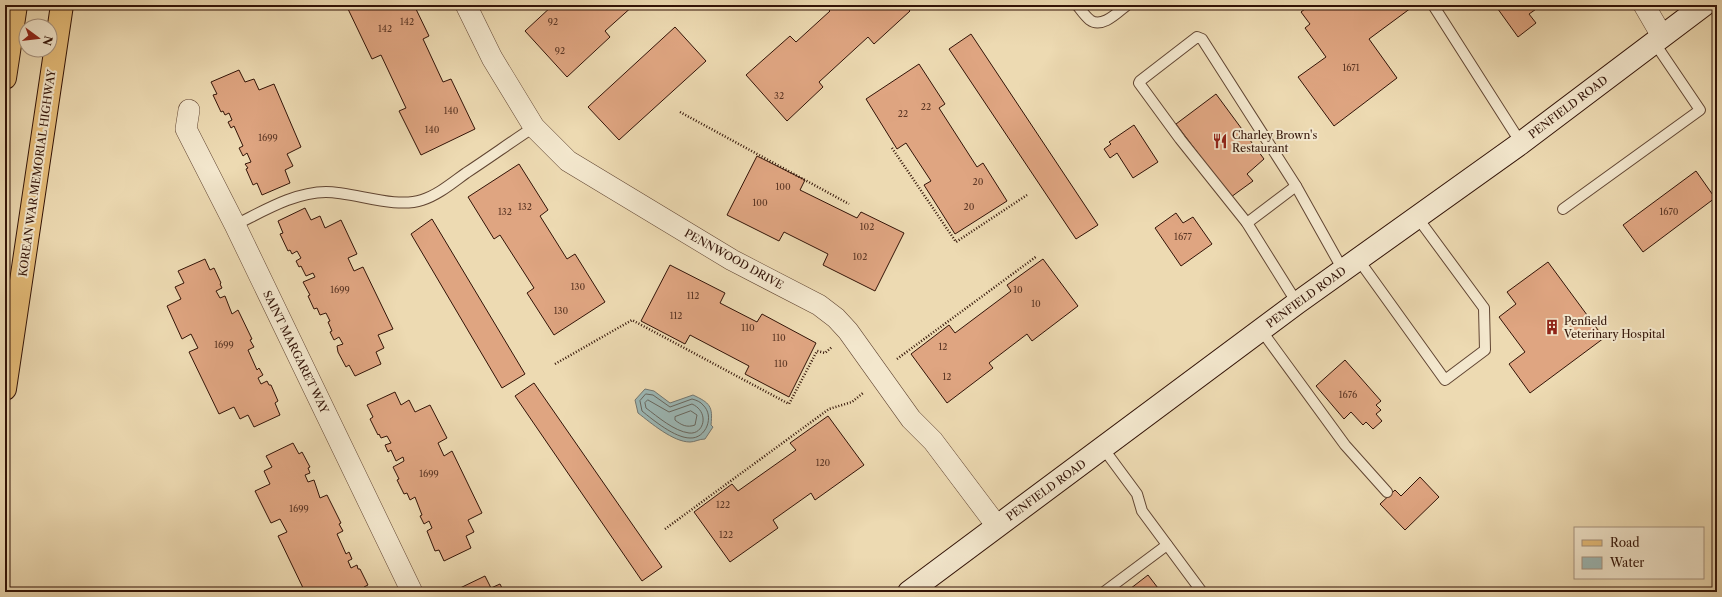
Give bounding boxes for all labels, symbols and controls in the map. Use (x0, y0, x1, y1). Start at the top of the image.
house number: 142 (400, 16, 414, 27)
house number: 92 (548, 16, 558, 27)
north arrow (18, 18, 58, 58)
house number: 142 (378, 23, 392, 34)
text: N (40, 34, 56, 47)
house number: 92 (555, 45, 565, 56)
house number: 1671 (1342, 62, 1360, 73)
street label: KOREAN WAR MEMORIAL HIGHWAY (16, 68, 59, 278)
street label: PENFIELD ROAD (1526, 73, 1610, 141)
house number: 32 (774, 90, 784, 101)
house number: 22 (921, 101, 931, 112)
house number: 140 (444, 105, 459, 116)
house number: 22 (898, 108, 908, 119)
house number: 140 (425, 124, 440, 135)
place label: Charley Brown's Restaurant (1232, 128, 1317, 155)
house number: 1699 (258, 132, 278, 143)
restaurant icon: Charley Brown's Restaurant (1211, 132, 1229, 150)
house number: 20 (973, 176, 984, 187)
house number: 100 (775, 181, 791, 192)
house number: 100 (752, 197, 768, 208)
house number: 132 (518, 201, 532, 212)
house number: 20 (964, 201, 975, 212)
house number: 132 (498, 206, 512, 217)
house number: 1670 (1659, 206, 1679, 217)
house number: 102 (860, 221, 874, 232)
street label: PENNWOOD DRIVE (682, 226, 786, 292)
house number: 1677 (1174, 231, 1192, 242)
house number: 102 (853, 251, 867, 262)
street label: PENFIELD ROAD (1263, 263, 1349, 331)
house number: 130 (571, 281, 586, 292)
house number: 1699 (330, 284, 350, 295)
house number: 10 (1013, 284, 1023, 295)
street label: SAINT MARGARET WAY (260, 288, 332, 416)
house number: 112 (687, 290, 699, 301)
house number: 10 (1031, 298, 1041, 309)
house number: 130 (554, 305, 569, 316)
house number: 112 (670, 310, 682, 321)
place label: Penfield Veterinary Hospital (1563, 314, 1666, 341)
building icon: Penfield Veterinary Hospital (1543, 318, 1561, 336)
house number: 110 (741, 322, 755, 333)
house number: 110 (772, 332, 786, 343)
house number: 1699 (214, 339, 234, 350)
house number: 12 (939, 341, 947, 352)
house number: 110 (774, 358, 788, 369)
house number: 12 (943, 371, 951, 382)
house number: 1676 (1339, 389, 1357, 400)
street label: PENFIELD ROAD (1003, 456, 1089, 524)
house number: 120 (816, 457, 831, 468)
house number: 1699 (419, 468, 439, 479)
house number: 122 (716, 499, 730, 510)
house number: 1699 (289, 503, 309, 514)
legend (1574, 527, 1704, 579)
house number: 122 (719, 529, 733, 540)
text: Road (1610, 535, 1640, 550)
text: Water (1609, 555, 1644, 570)

